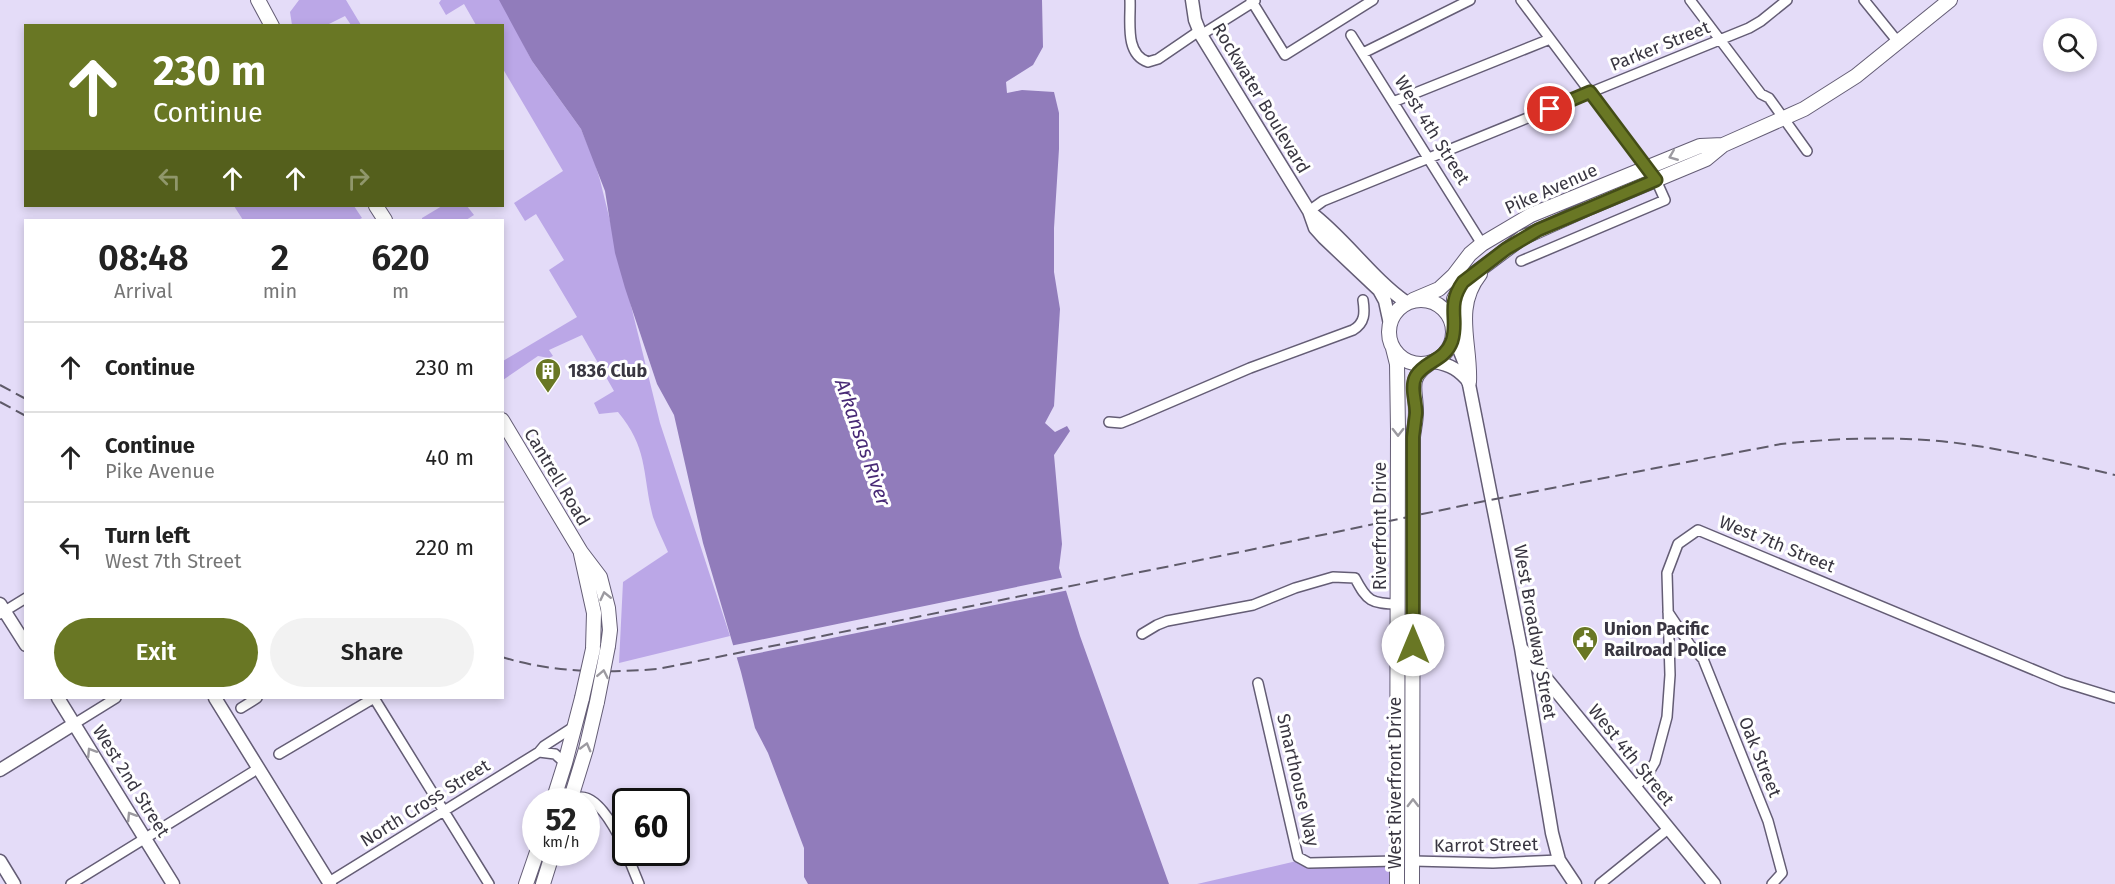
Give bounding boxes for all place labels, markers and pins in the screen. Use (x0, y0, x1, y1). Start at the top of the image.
pin (1524, 83, 1575, 134)
building icon: 1836 Club (533, 356, 563, 394)
place label: 1836 Club (568, 360, 647, 382)
place label: Union Pacific Railroad Police (1604, 618, 1727, 661)
public building icon: Union Pacific Railroad Police (1570, 624, 1600, 662)

